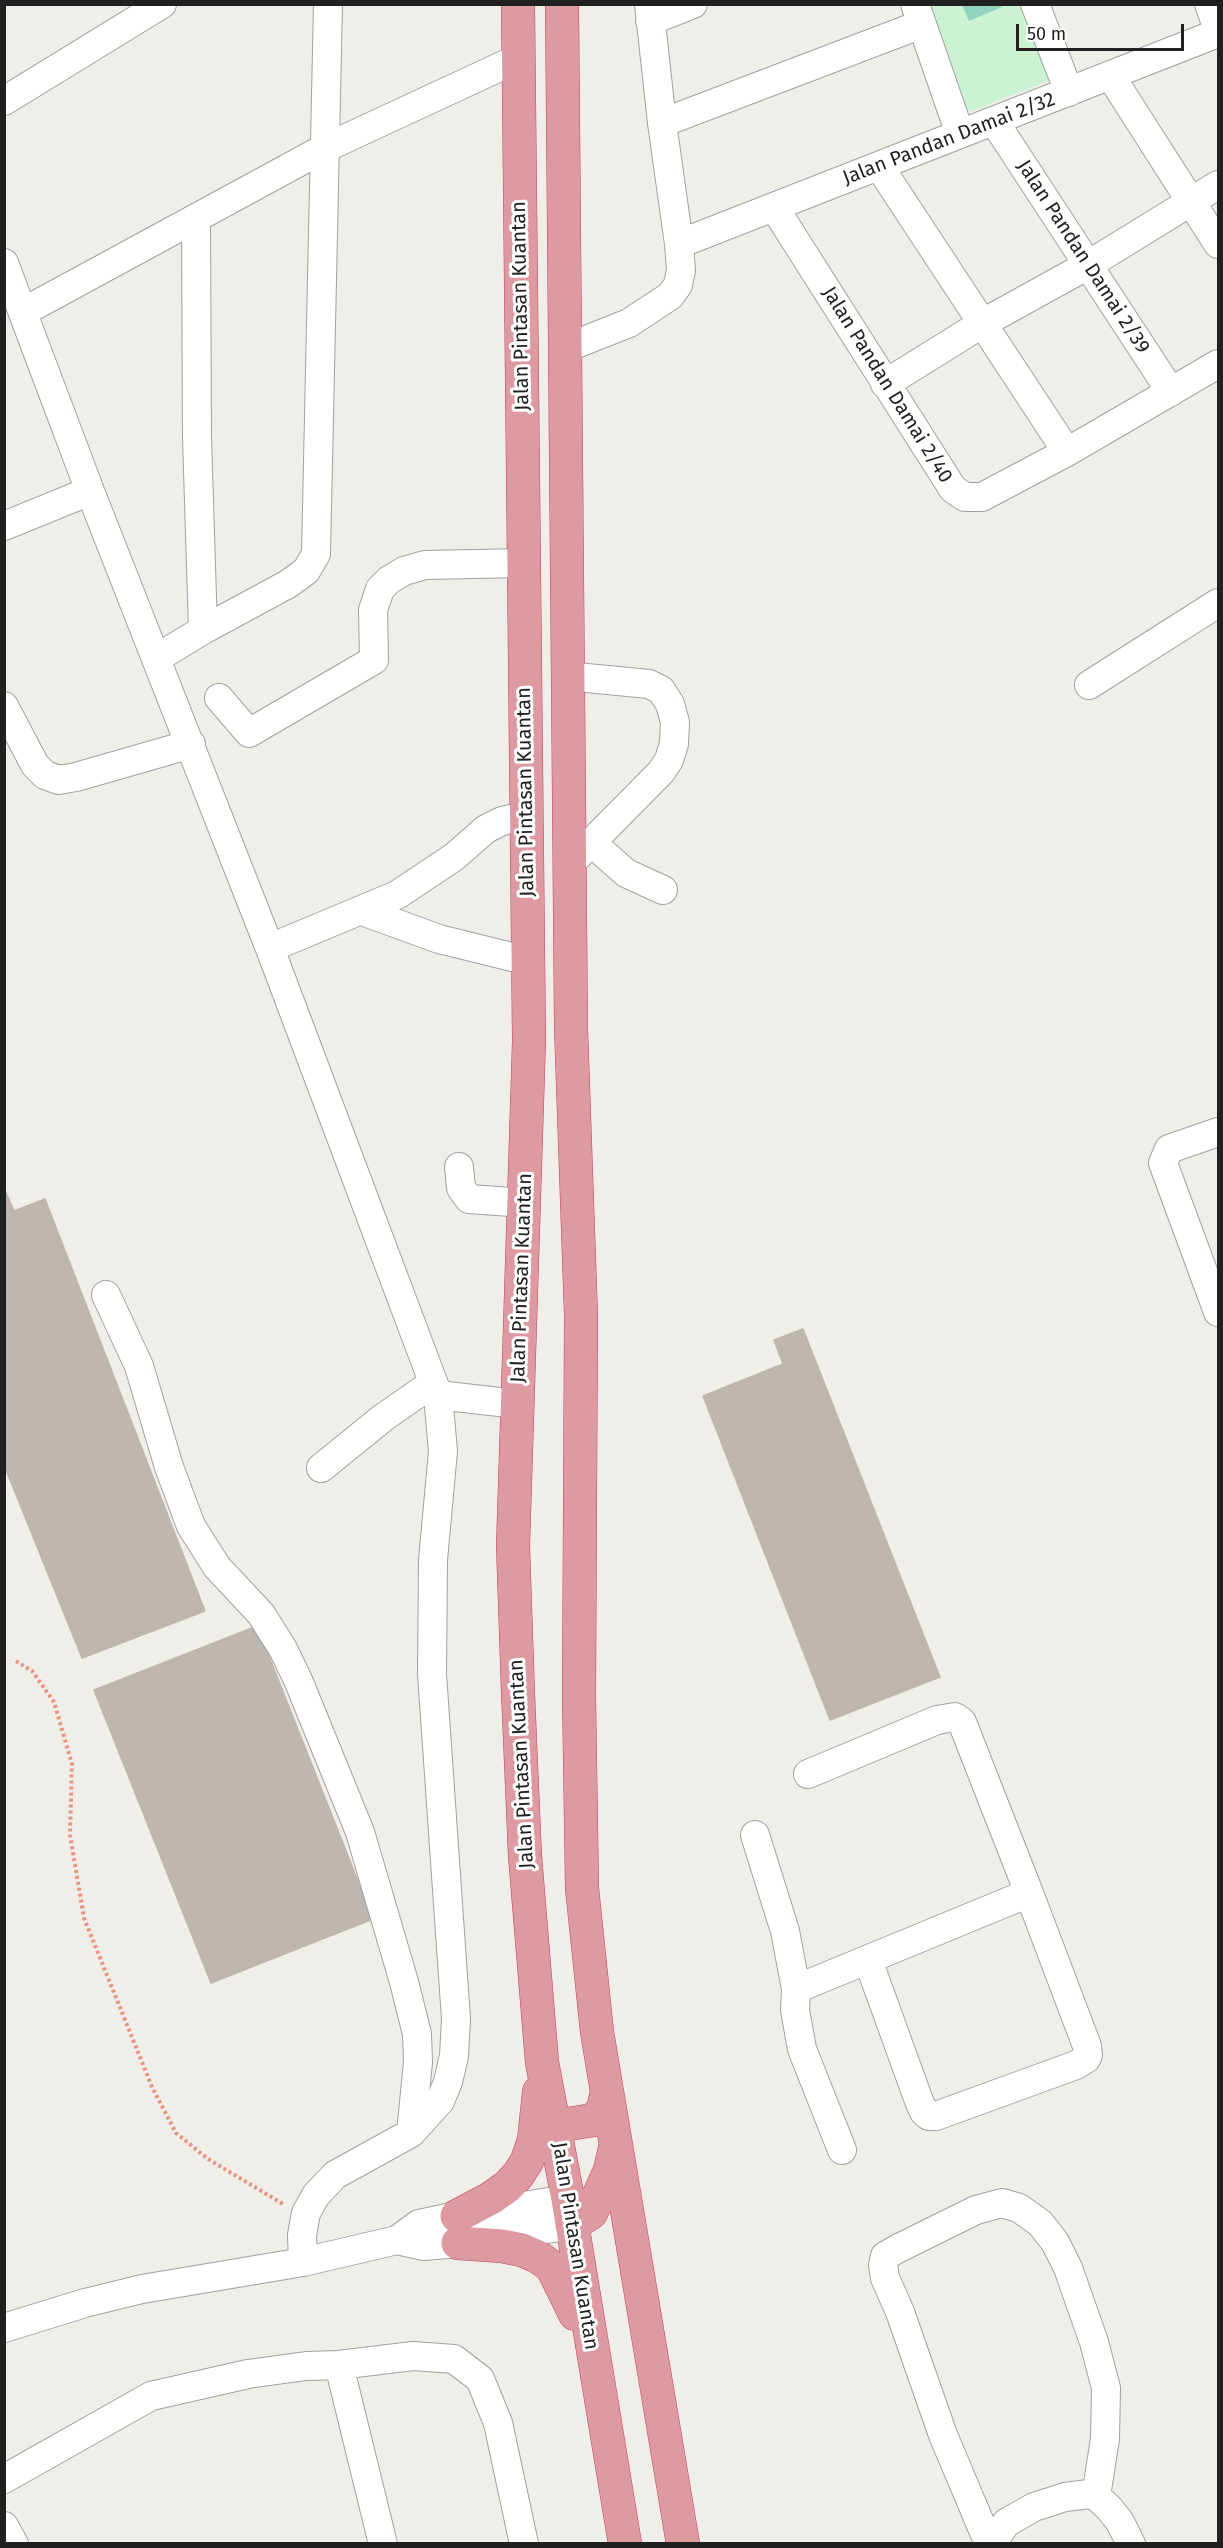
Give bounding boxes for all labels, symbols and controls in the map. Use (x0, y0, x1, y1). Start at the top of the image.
scale bar (1019, 12, 1187, 50)
text: 50 m (1027, 23, 1066, 45)
street label: Jalan Pandan Damai 2/32 (840, 87, 1058, 191)
street label: Jalan Pandan Damai 2/39 (1011, 156, 1155, 358)
street label: Jalan Pintasan Kuantan (507, 201, 535, 411)
street label: Jalan Pandan Damai 2/40 (817, 282, 957, 488)
street label: Jalan Pintasan Kuantan (512, 687, 540, 897)
street label: Jalan Pintasan Kuantan (506, 1173, 538, 1383)
street label: Jalan Pintasan Kuantan (505, 1659, 539, 1869)
street label: Jalan Pintasan Kuantan (547, 2141, 603, 2351)

